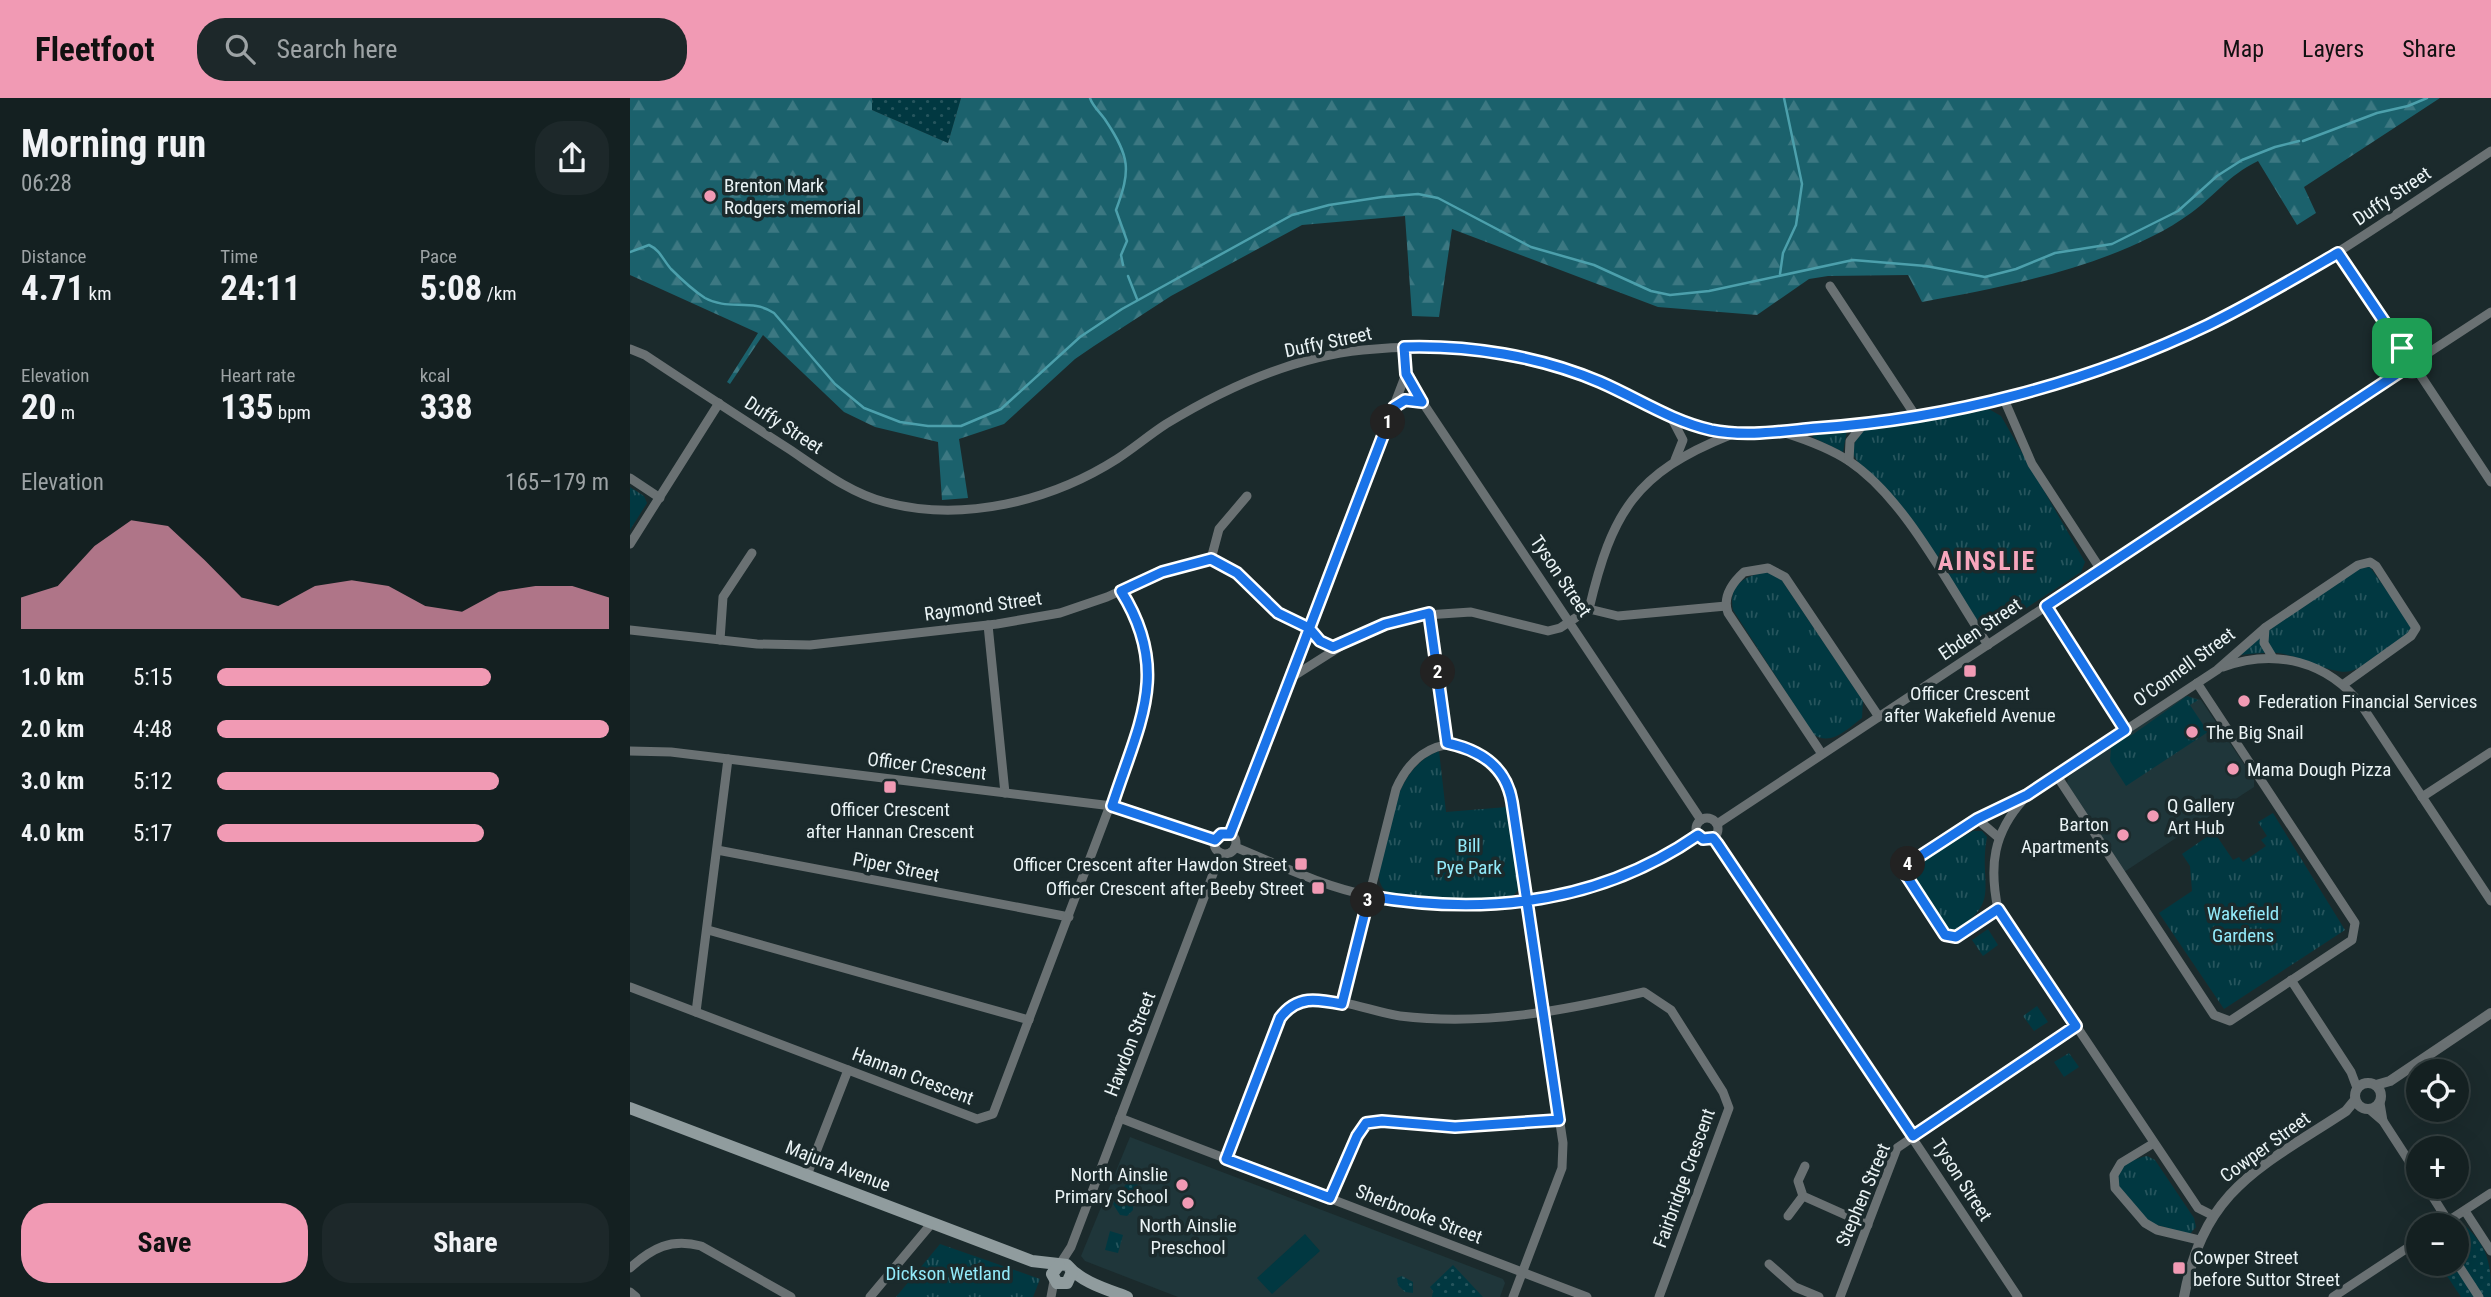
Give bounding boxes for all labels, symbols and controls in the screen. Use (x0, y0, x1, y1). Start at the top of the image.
search box (197, 18, 687, 81)
text: Fleetfoot (35, 30, 155, 69)
icon: search (221, 30, 259, 68)
text: Search here (277, 34, 397, 64)
text: Map (2223, 35, 2264, 63)
text: Layers (2302, 35, 2364, 63)
text: Share (2402, 35, 2456, 63)
button: share (535, 121, 609, 195)
text: Morning run (21, 122, 206, 166)
street label: Duffy Street (2349, 162, 2435, 230)
text: 06:28 (21, 170, 72, 197)
place label: Brenton Mark Rodgers memorial (724, 174, 861, 219)
marker: Brenton Mark Rodgers memorial (702, 188, 718, 204)
text: Distance (21, 245, 86, 268)
text: Time (220, 245, 258, 268)
text: Pace (420, 245, 457, 268)
text: 4.71 (21, 268, 84, 309)
text: 24:11 (220, 268, 301, 309)
text: 5:08 (420, 268, 482, 309)
text: km (84, 282, 111, 305)
text: /km (482, 282, 517, 305)
pin (2372, 318, 2432, 378)
street label: Duffy Street (1282, 322, 1374, 362)
icon: arrive (2383, 329, 2421, 367)
text: Elevation (21, 364, 89, 387)
text: Heart rate (220, 364, 295, 387)
text: kcal (420, 364, 450, 387)
text: 20 (21, 387, 56, 428)
text: 135 (220, 387, 273, 428)
text: 338 (420, 387, 473, 428)
street label: Duffy Street (740, 391, 828, 459)
text: m (56, 401, 75, 424)
text: bpm (273, 401, 311, 424)
pin: 1 (1370, 404, 1406, 440)
text: 1 (1383, 410, 1392, 433)
text: Elevation (21, 469, 104, 496)
text: 165–179 m (505, 469, 609, 496)
street label: Tyson Street (1525, 531, 1597, 621)
district label: AINSLIE (1938, 546, 2036, 576)
street label: Raymond Street (923, 586, 1043, 626)
street label: Ebden Street (1934, 593, 2026, 665)
street label: O'Connell Street (2129, 622, 2239, 712)
pin: 2 (1420, 654, 1456, 690)
text: 2 (1433, 660, 1442, 683)
marker: Officer Crescent after Wakefield Avenue (1962, 663, 1978, 679)
text: 1.0 km (21, 664, 84, 691)
text: 5:15 (133, 664, 172, 691)
place label: Officer Crescent after Wakefield Avenue (1884, 682, 2056, 727)
place label: Federation Financial Services (2258, 690, 2477, 713)
marker: Federation Financial Services (2236, 693, 2252, 709)
text: 2.0 km (21, 716, 84, 743)
text: 4:48 (133, 716, 172, 743)
place label: The Big Snail (2206, 721, 2304, 744)
marker: The Big Snail (2184, 724, 2200, 740)
street label: Officer Crescent (866, 747, 988, 785)
place label: Mama Dough Pizza (2247, 758, 2391, 781)
marker: Mama Dough Pizza (2225, 761, 2241, 777)
text: 3.0 km (21, 768, 84, 795)
text: 5:12 (133, 768, 172, 795)
marker: Officer Crescent after Hannan Crescent (882, 779, 898, 795)
place label: Q Gallery Art Hub (2167, 794, 2235, 839)
place label: Officer Crescent after Hannan Crescent (806, 798, 974, 843)
marker: Q Gallery Art Hub (2145, 808, 2161, 824)
place label: Barton Apartments (2021, 813, 2109, 858)
text: 4.0 km (21, 820, 84, 847)
text: 5:17 (133, 820, 172, 847)
marker: Barton Apartments (2115, 827, 2131, 843)
park label: Bill Pye Park (1436, 834, 1502, 879)
pin: 4 (1890, 846, 1926, 882)
street label: Piper Street (851, 847, 941, 887)
text: 4 (1903, 852, 1912, 875)
place label: Officer Crescent after Hawdon Street (1013, 853, 1287, 876)
marker: Officer Crescent after Hawdon Street (1293, 856, 1309, 872)
place label: Officer Crescent after Beeby Street (1046, 877, 1304, 900)
marker: Officer Crescent after Beeby Street (1310, 880, 1326, 896)
pin: 3 (1350, 882, 1386, 918)
text: 3 (1363, 888, 1372, 911)
park label: Wakefield Gardens (2207, 902, 2279, 947)
street label: Hawdon Street (1100, 988, 1160, 1100)
street label: Hannan Crescent (849, 1042, 977, 1110)
map controls (2406, 1059, 2469, 1276)
button: locate (2406, 1059, 2469, 1122)
street label: Fairbridge Crescent (1648, 1105, 1720, 1251)
street label: Cowper Street (2216, 1107, 2314, 1187)
street label: Majura Avenue (782, 1135, 894, 1197)
street label: Tyson Street (1927, 1135, 1997, 1225)
button: + (2406, 1136, 2469, 1199)
street label: Stephen Street (1831, 1140, 1895, 1250)
place label: North Ainslie Primary School (1054, 1163, 1168, 1208)
marker: North Ainslie Primary School (1174, 1177, 1190, 1193)
street label: Sherbrooke Street (1352, 1179, 1486, 1249)
marker: North Ainslie Preschool (1180, 1195, 1196, 1211)
button: Save (21, 1203, 308, 1283)
button: Share (322, 1203, 609, 1283)
button: − (2406, 1213, 2469, 1276)
place label: North Ainslie Preschool (1139, 1214, 1237, 1259)
place label: Cowper Street before Suttor Street (2193, 1246, 2340, 1291)
marker: Cowper Street before Suttor Street (2171, 1260, 2187, 1276)
park label: Dickson Wetland (885, 1262, 1011, 1285)

